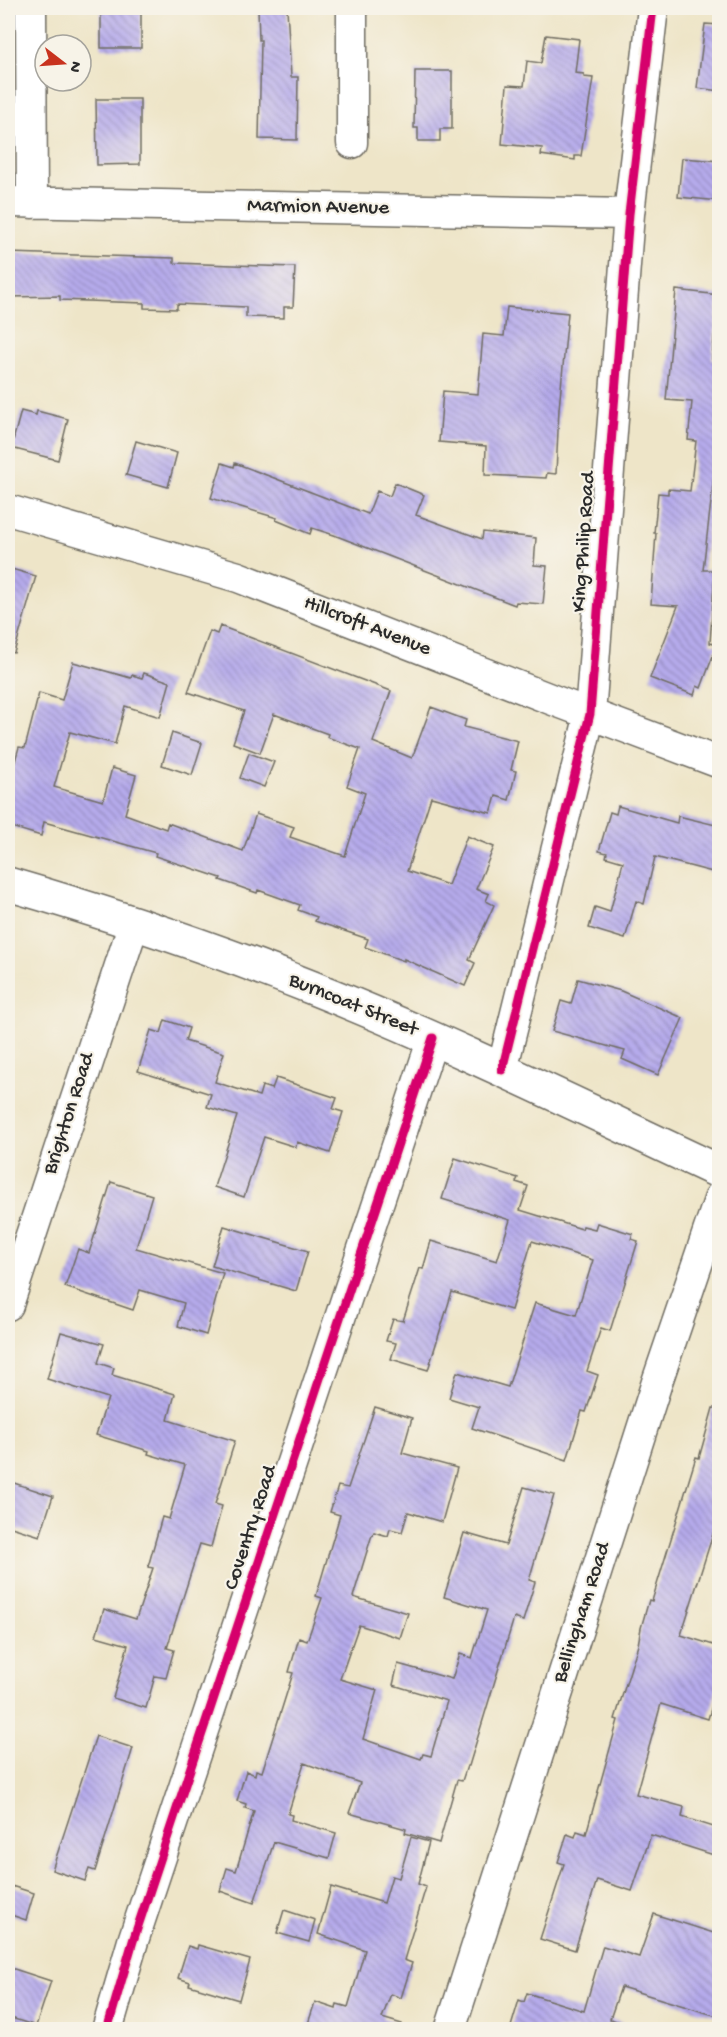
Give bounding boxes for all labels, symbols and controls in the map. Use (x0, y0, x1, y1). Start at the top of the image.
north arrow (33, 33, 93, 93)
text: N (63, 59, 85, 75)
street label: Marmion Avenue (247, 194, 390, 222)
street label: King Philip Road (568, 469, 602, 613)
street label: Hillcroft Avenue (300, 591, 435, 663)
street label: Burncoat Street (284, 968, 424, 1044)
street label: Brighton Road (38, 1049, 102, 1179)
street label: Coventry Road (220, 1461, 284, 1593)
street label: Bellingham Road (548, 1538, 618, 1687)

